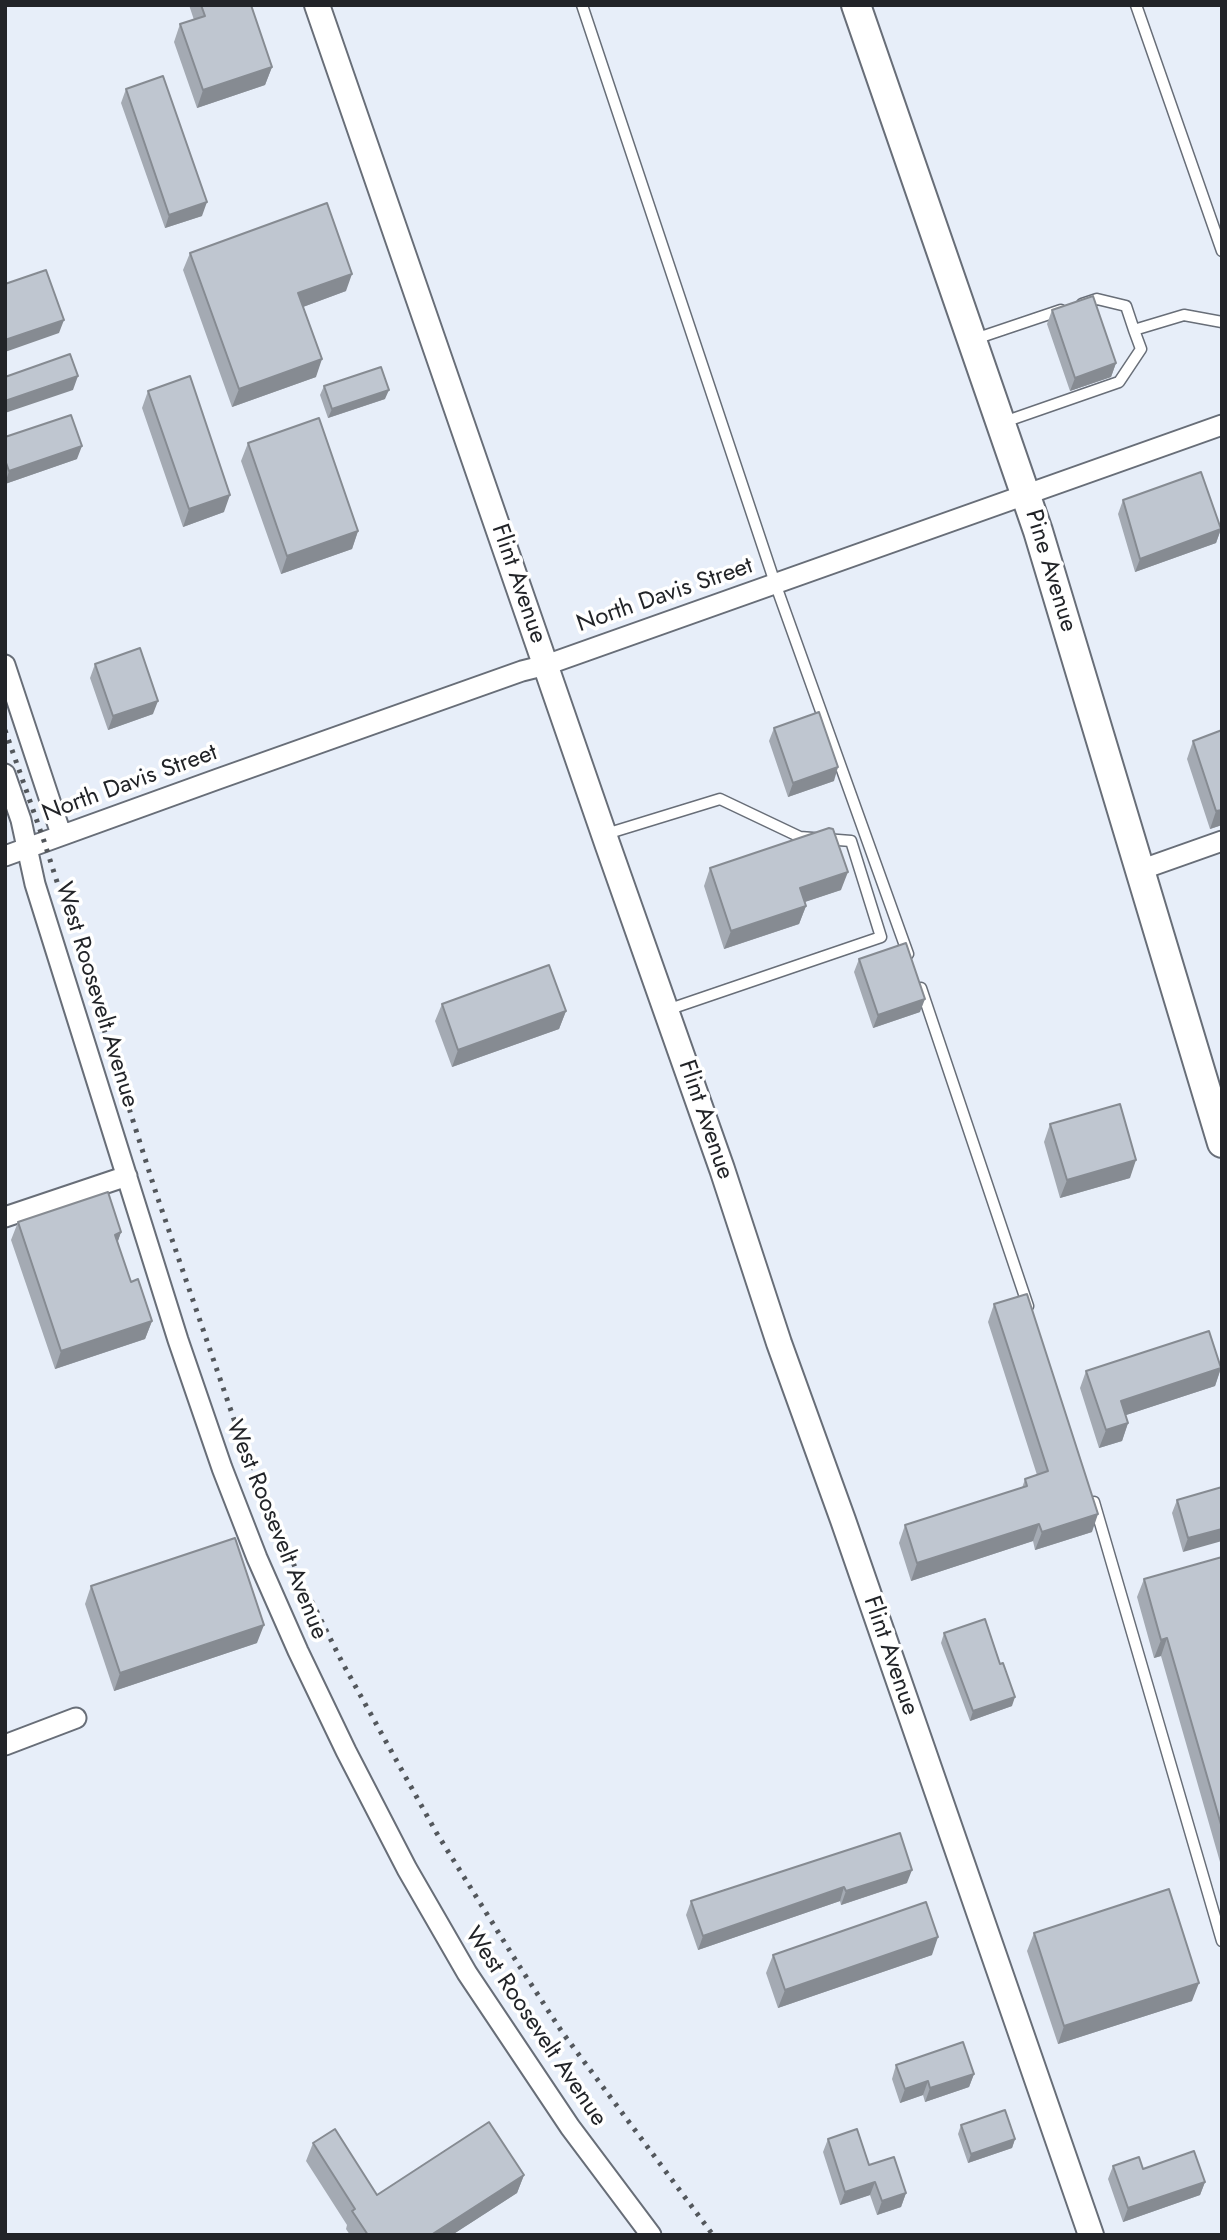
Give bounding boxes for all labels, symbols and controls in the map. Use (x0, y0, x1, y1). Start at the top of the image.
street label: Pine Avenue (1018, 506, 1082, 636)
street label: Flint Avenue (484, 521, 552, 647)
street label: North Davis Street (573, 552, 757, 640)
street label: North Davis Street (39, 739, 221, 829)
street label: West Roosevelt Avenue (48, 879, 144, 1111)
street label: Flint Avenue (671, 1057, 739, 1183)
street label: West Roosevelt Avenue (219, 1416, 333, 1644)
street label: Flint Avenue (856, 1593, 924, 1719)
street label: West Roosevelt Avenue (458, 1922, 612, 2132)

